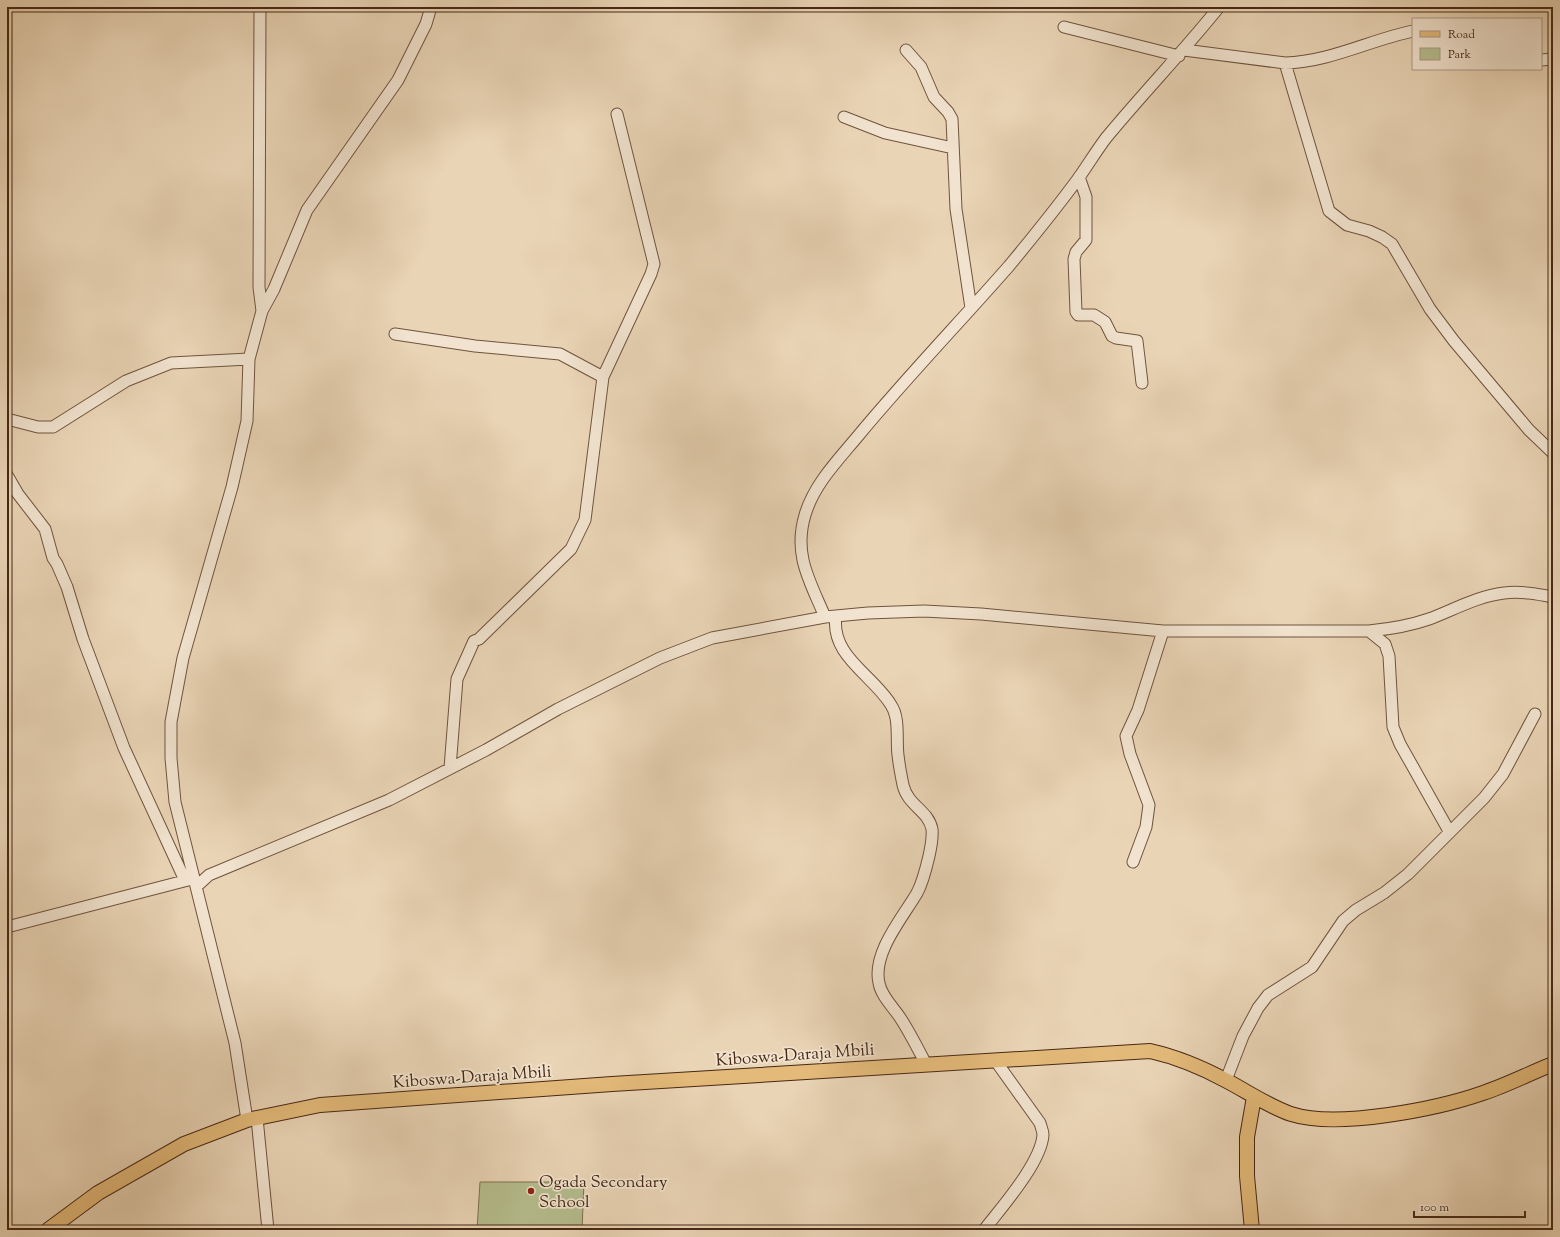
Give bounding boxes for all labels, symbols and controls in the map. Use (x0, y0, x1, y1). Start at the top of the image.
legend (1412, 18, 1542, 70)
text: Road (1448, 26, 1475, 44)
text: Park (1448, 46, 1471, 64)
street label: Kiboswa-Daraja Mbili (715, 1038, 876, 1074)
street label: Kiboswa-Daraja Mbili (392, 1060, 553, 1096)
place label: Ogada Secondary School (539, 1171, 668, 1215)
marker: Ogada Secondary School (526, 1186, 536, 1196)
scale bar (1414, 1193, 1525, 1219)
text: 100 m (1420, 1199, 1449, 1217)

